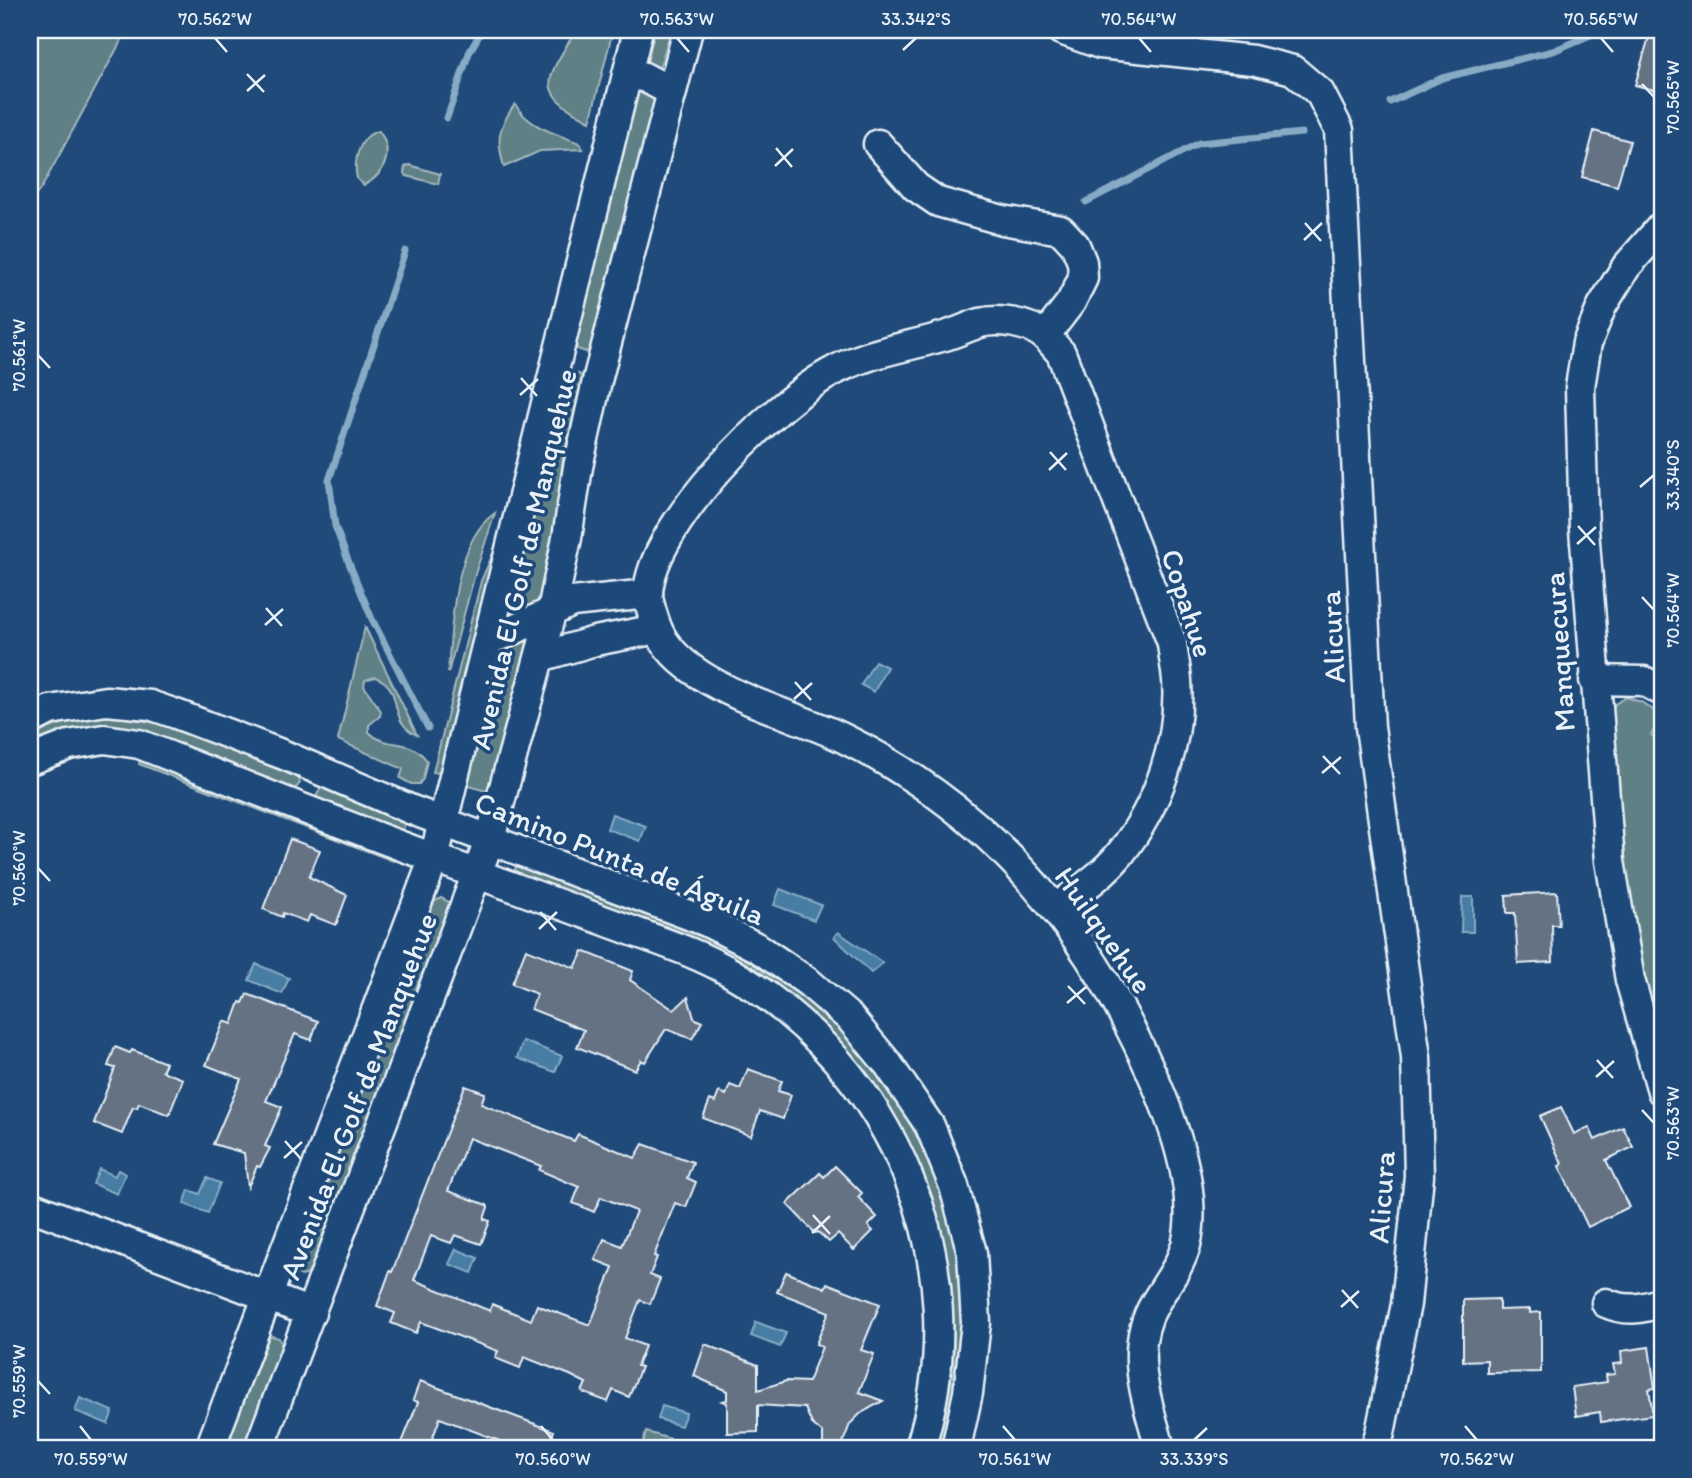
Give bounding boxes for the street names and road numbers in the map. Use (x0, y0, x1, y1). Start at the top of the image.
street label: Avenida El Golf de Manquehue (461, 365, 585, 753)
street label: Copahue (1153, 544, 1223, 662)
street label: Manquecura (1535, 571, 1583, 733)
street label: Alicura (1311, 589, 1353, 684)
street label: Camino Punta de Águila (470, 783, 771, 933)
street label: Huilquehue (1047, 859, 1161, 1001)
street label: Avenida El Golf de Manquehue (271, 907, 445, 1285)
street label: Alicura (1359, 1149, 1403, 1245)

